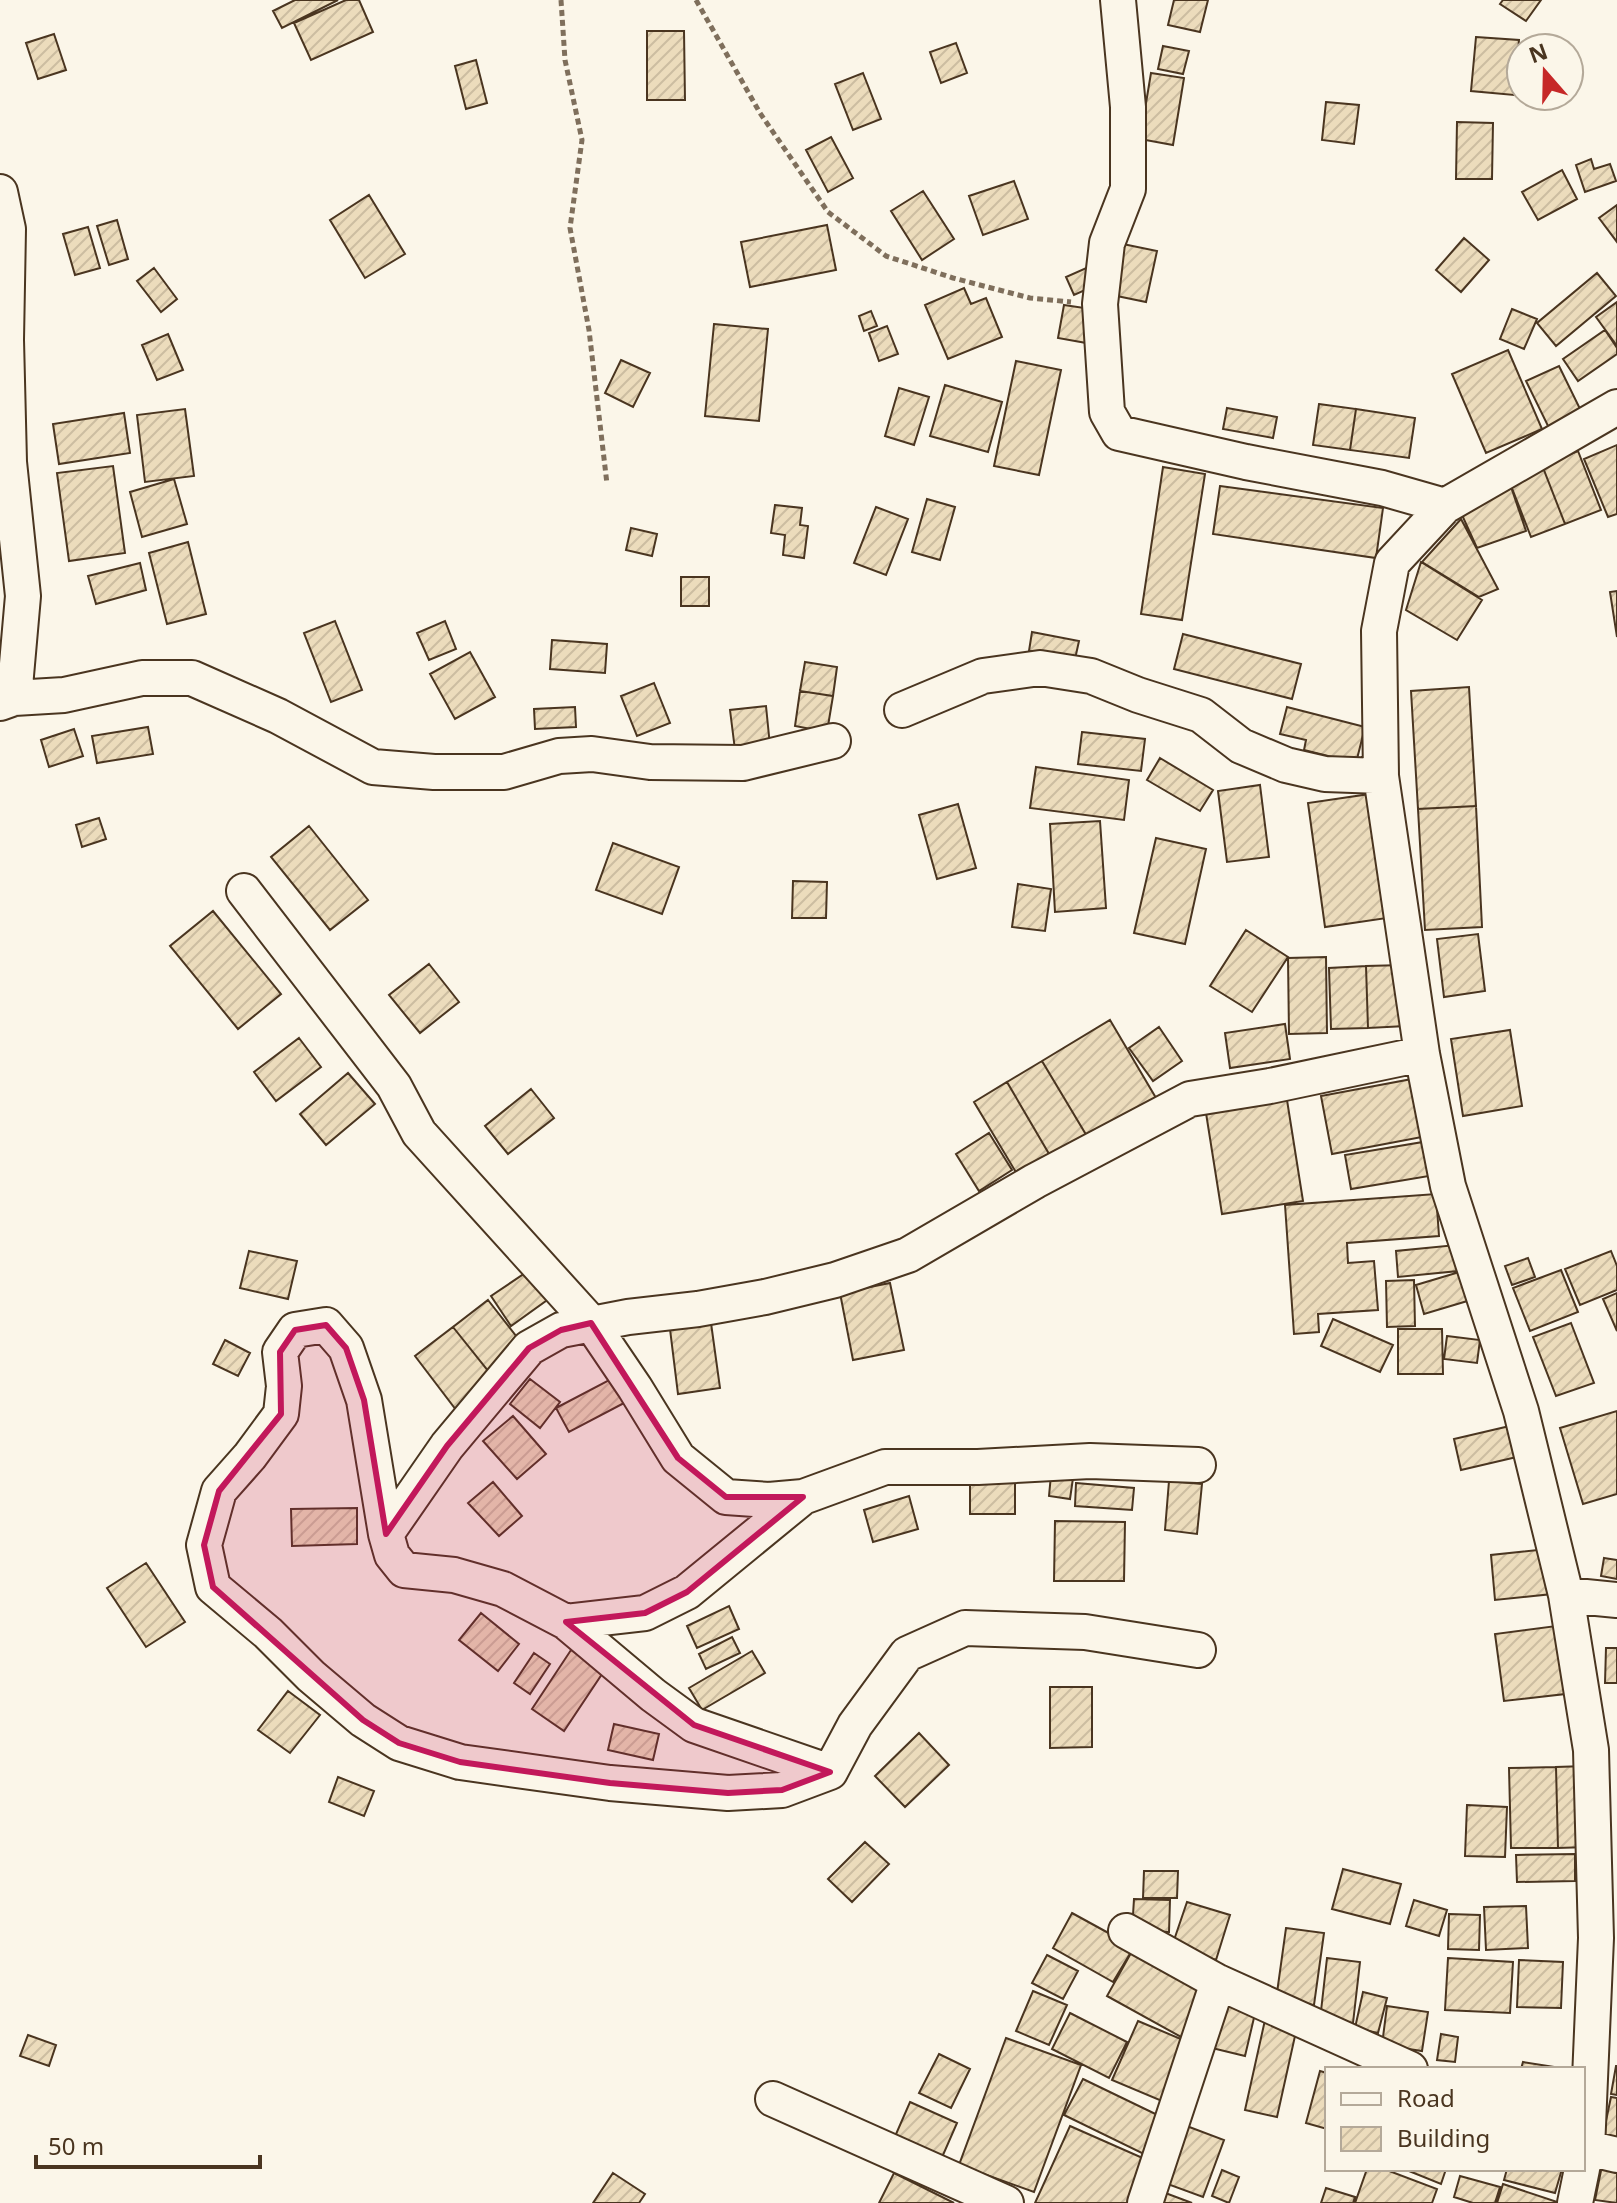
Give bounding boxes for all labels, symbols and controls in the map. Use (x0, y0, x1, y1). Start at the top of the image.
north arrow (1505, 32, 1585, 112)
text: N (1524, 35, 1551, 69)
legend (1325, 2067, 1585, 2171)
text: Road (1397, 2081, 1455, 2114)
scale bar (36, 2119, 260, 2169)
text: Building (1397, 2121, 1490, 2154)
text: 50 m (48, 2129, 104, 2162)

